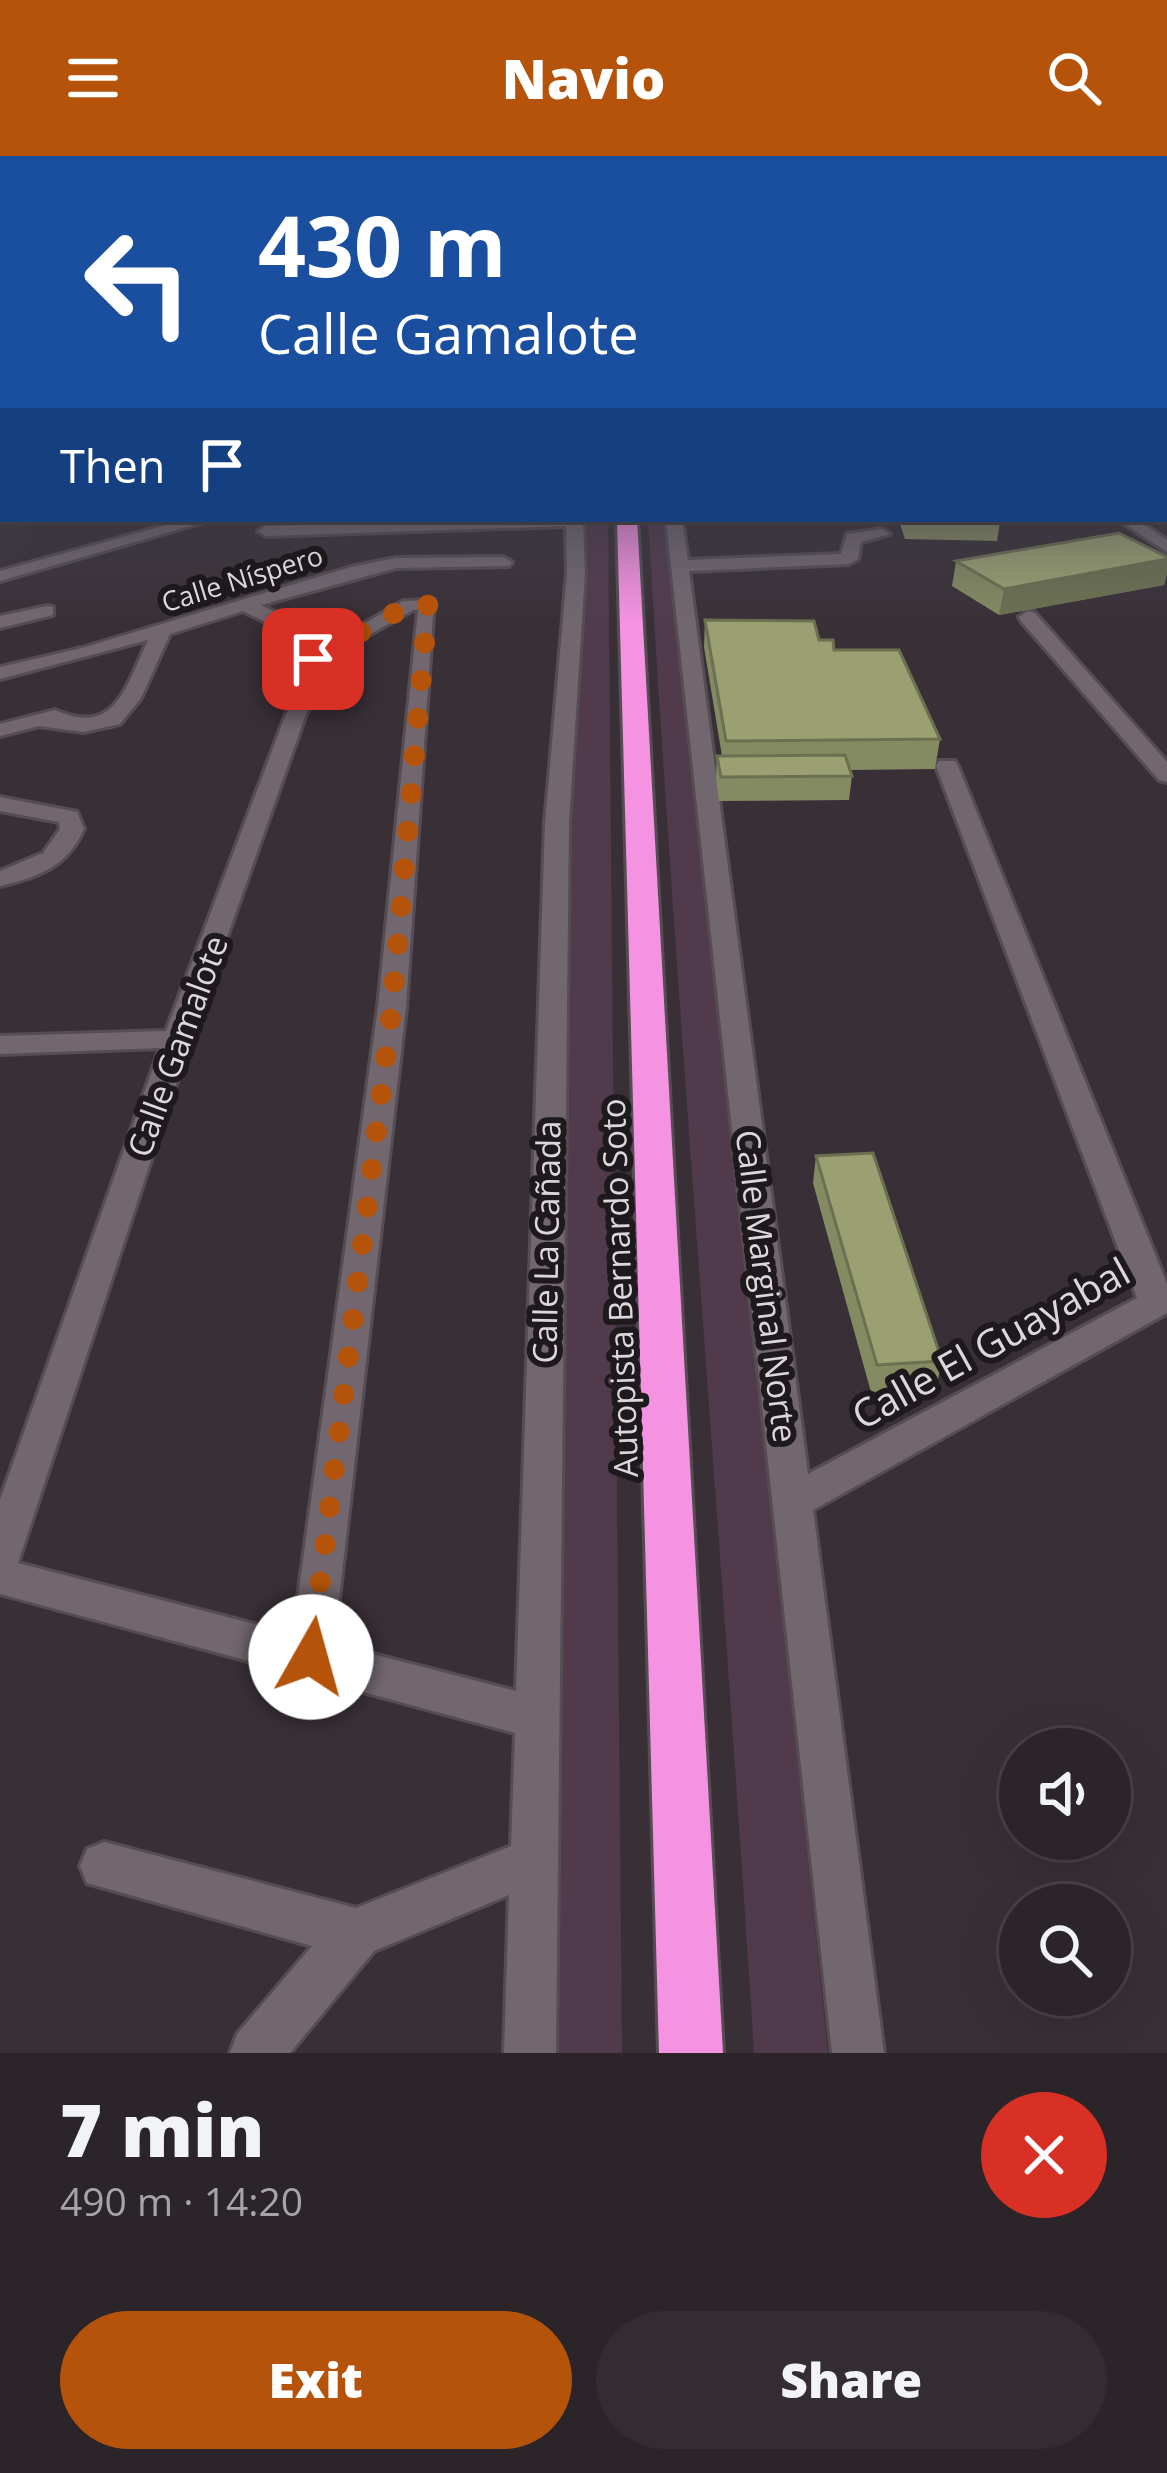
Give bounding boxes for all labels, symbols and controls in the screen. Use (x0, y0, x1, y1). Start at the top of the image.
text: Navio (502, 41, 665, 115)
icon: menu (60, 45, 126, 111)
icon: search (1041, 45, 1107, 111)
text: 430 m (258, 187, 506, 302)
icon: left (60, 204, 216, 360)
text: Calle Gamalote (258, 296, 639, 370)
icon: arrive (189, 432, 255, 498)
text: Then (60, 435, 165, 496)
street label: Calle Níspero (157, 536, 327, 620)
pin (262, 608, 364, 710)
icon: arrive (280, 626, 346, 692)
street label: Calle Gamalote (116, 929, 238, 1163)
street label: Autopista Bernardo Soto (590, 1098, 648, 1478)
street label: Calle La Cañada (521, 1120, 571, 1364)
street label: Calle Marginal Norte (725, 1127, 809, 1445)
street label: Calle El Guayabal (842, 1244, 1138, 1440)
position arrow (248, 1594, 374, 1720)
map controls (999, 1728, 1131, 2016)
button: sound (999, 1728, 1131, 1860)
button: search (999, 1884, 1131, 2016)
text: 7 min (60, 2080, 265, 2178)
button: close (981, 2092, 1107, 2218)
text: 490 m · 14:20 (60, 2174, 303, 2227)
button: Exit (60, 2311, 572, 2449)
button: Share (596, 2311, 1107, 2449)

